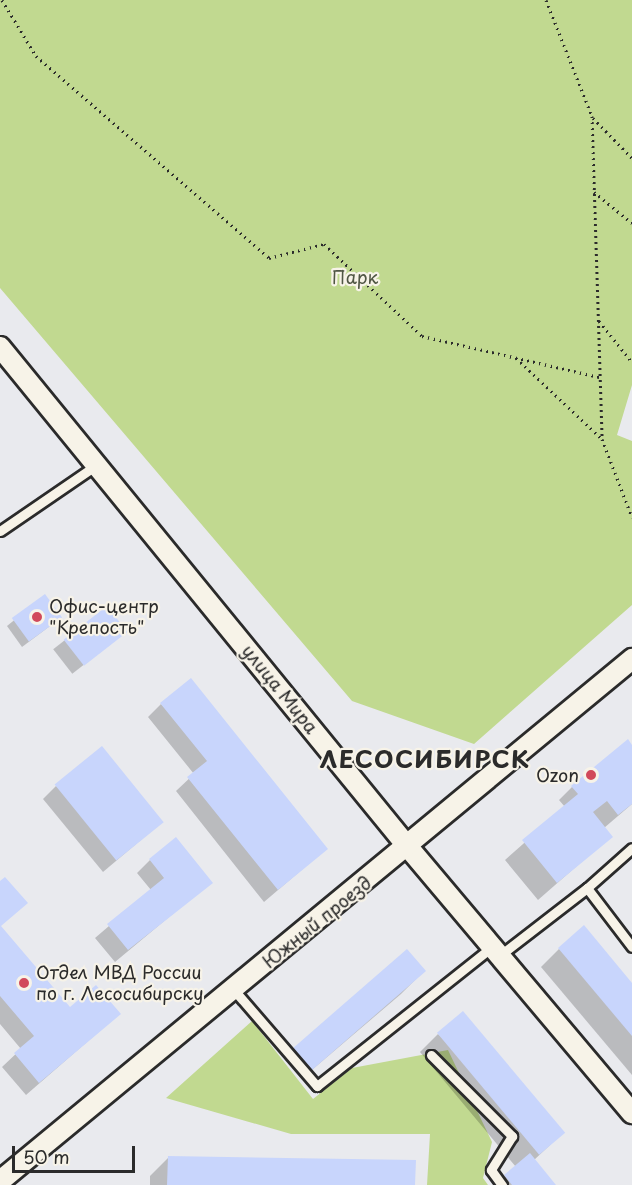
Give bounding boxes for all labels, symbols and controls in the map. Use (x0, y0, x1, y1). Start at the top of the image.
park label: Парк (332, 266, 378, 288)
place label: Офис-центр "Крепость" (49, 596, 159, 638)
marker: Офис-центр "Крепость" (30, 610, 44, 624)
street label: улица Мира (237, 640, 323, 738)
district label: ЛЕСОСИБИРСК (322, 745, 528, 773)
place label: Ozon (536, 764, 579, 786)
marker: Ozon (584, 768, 598, 782)
street label: Южный проезд (258, 872, 376, 972)
place label: Отдел МВД России по г. Лесосибирску (36, 962, 204, 1004)
marker: Отдел МВД России по г. Лесосибирску (17, 976, 31, 990)
scale bar (15, 1134, 138, 1172)
text: 50 m (23, 1143, 70, 1170)

